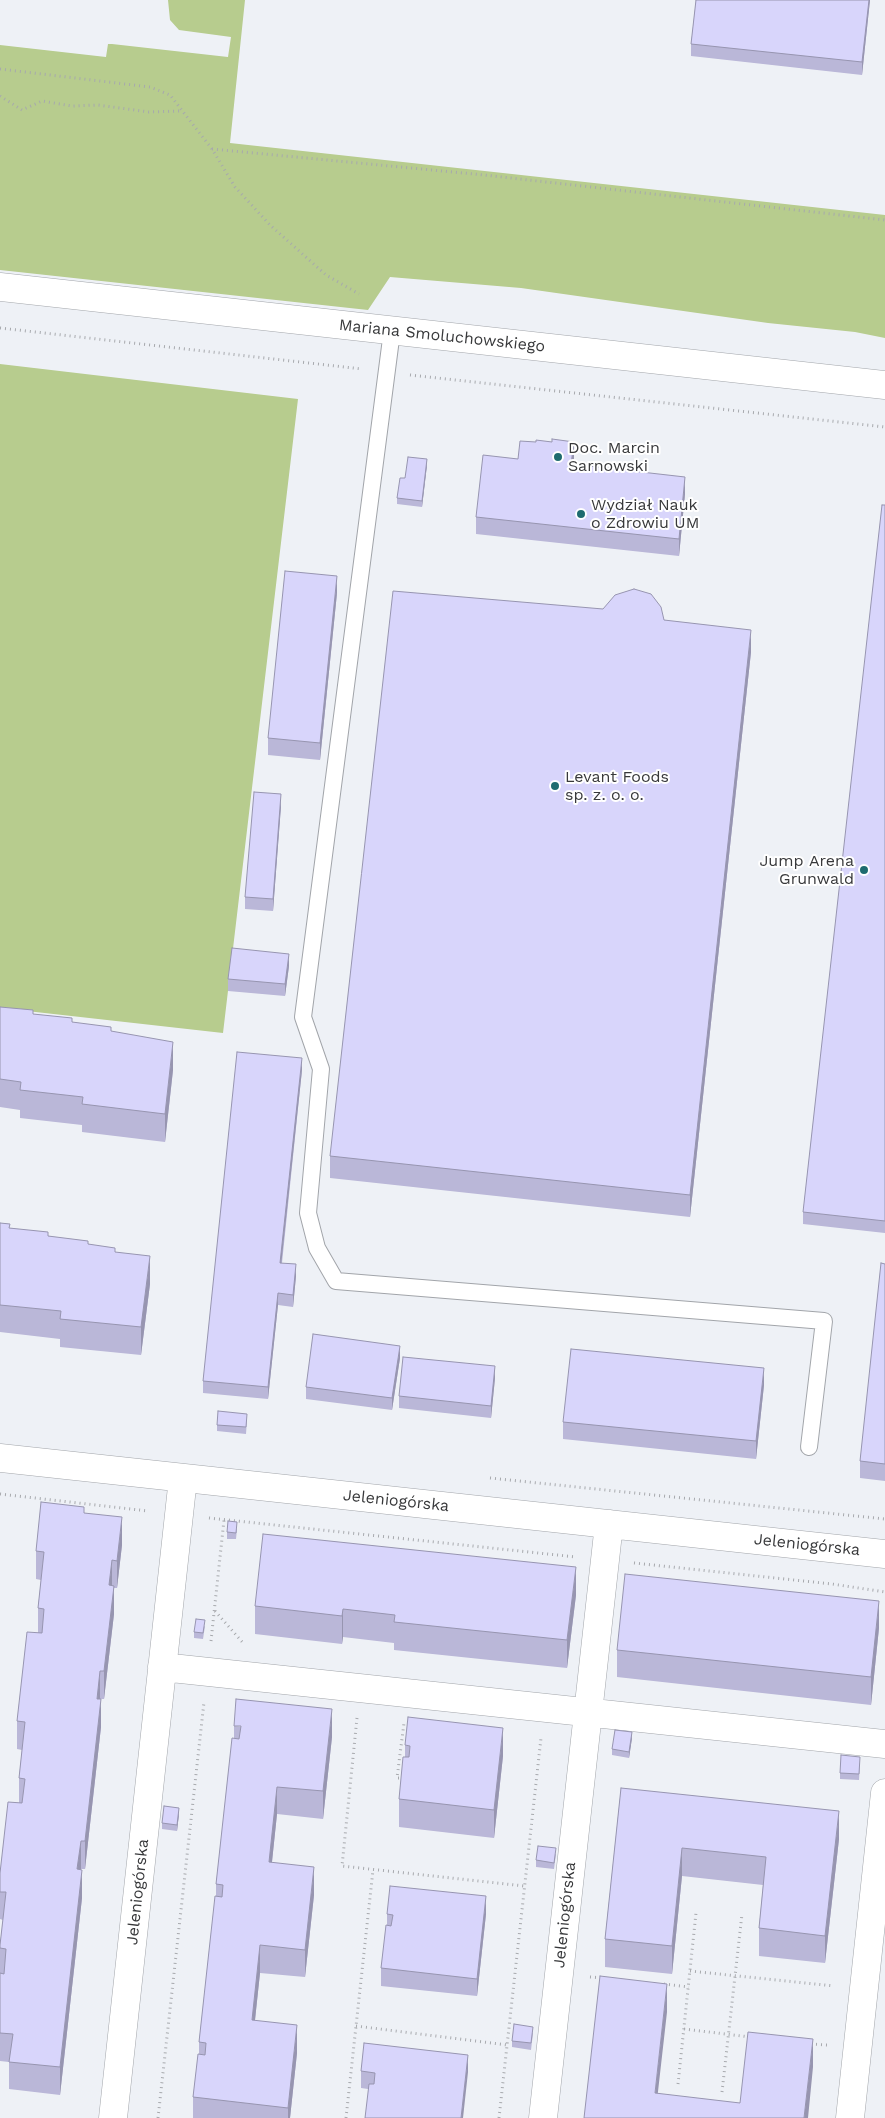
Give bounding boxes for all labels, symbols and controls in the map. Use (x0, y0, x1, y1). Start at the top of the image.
street label: Mariana Smoluchowskiego (338, 316, 546, 356)
place label: Doc. Marcin Sarnowski (568, 438, 660, 476)
marker: Doc. Marcin Sarnowski (552, 451, 564, 463)
place label: Wydział Nauk o Zdrowiu UM (591, 495, 699, 533)
marker: Wydział Nauk o Zdrowiu UM (575, 508, 587, 520)
place label: Levant Foods sp. z. o. o. (565, 767, 669, 805)
marker: Levant Foods sp. z. o. o. (549, 780, 561, 792)
place label: Jump Arena Grunwald (759, 851, 854, 889)
marker: Jump Arena Grunwald (858, 864, 870, 876)
street label: Jeleniogórska (342, 1486, 450, 1516)
street label: Jeleniogórska (753, 1530, 861, 1560)
street label: Jeleniogórska (123, 1838, 153, 1946)
street label: Jeleniogórska (550, 1861, 580, 1969)

